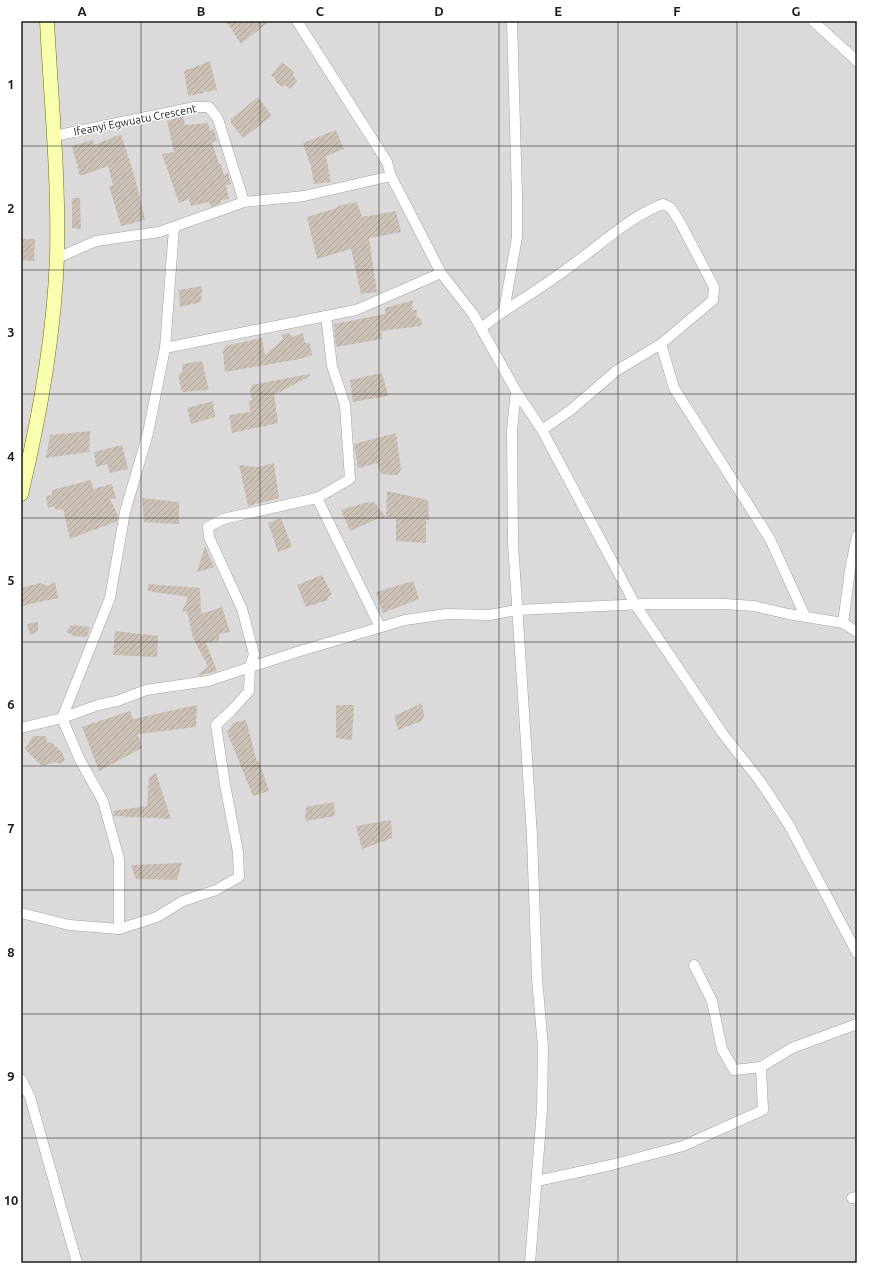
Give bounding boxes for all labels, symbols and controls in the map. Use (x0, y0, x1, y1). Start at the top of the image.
text: A (77, 4, 87, 18)
text: B (197, 4, 206, 18)
text: C (316, 4, 325, 18)
text: D (434, 4, 444, 18)
text: E (554, 4, 562, 18)
text: F (673, 4, 681, 18)
text: G (792, 4, 801, 18)
text: 1 (7, 77, 15, 91)
street label: Ifeanyi Egwuatu Crescent (73, 102, 198, 138)
text: 2 (7, 201, 15, 215)
text: 3 (7, 325, 15, 339)
text: 4 (7, 449, 15, 463)
text: 5 (7, 573, 15, 587)
text: 6 (7, 697, 15, 711)
text: 7 (7, 821, 15, 835)
text: 8 (7, 945, 15, 959)
text: 9 (7, 1069, 15, 1083)
text: 10 (4, 1193, 18, 1207)

